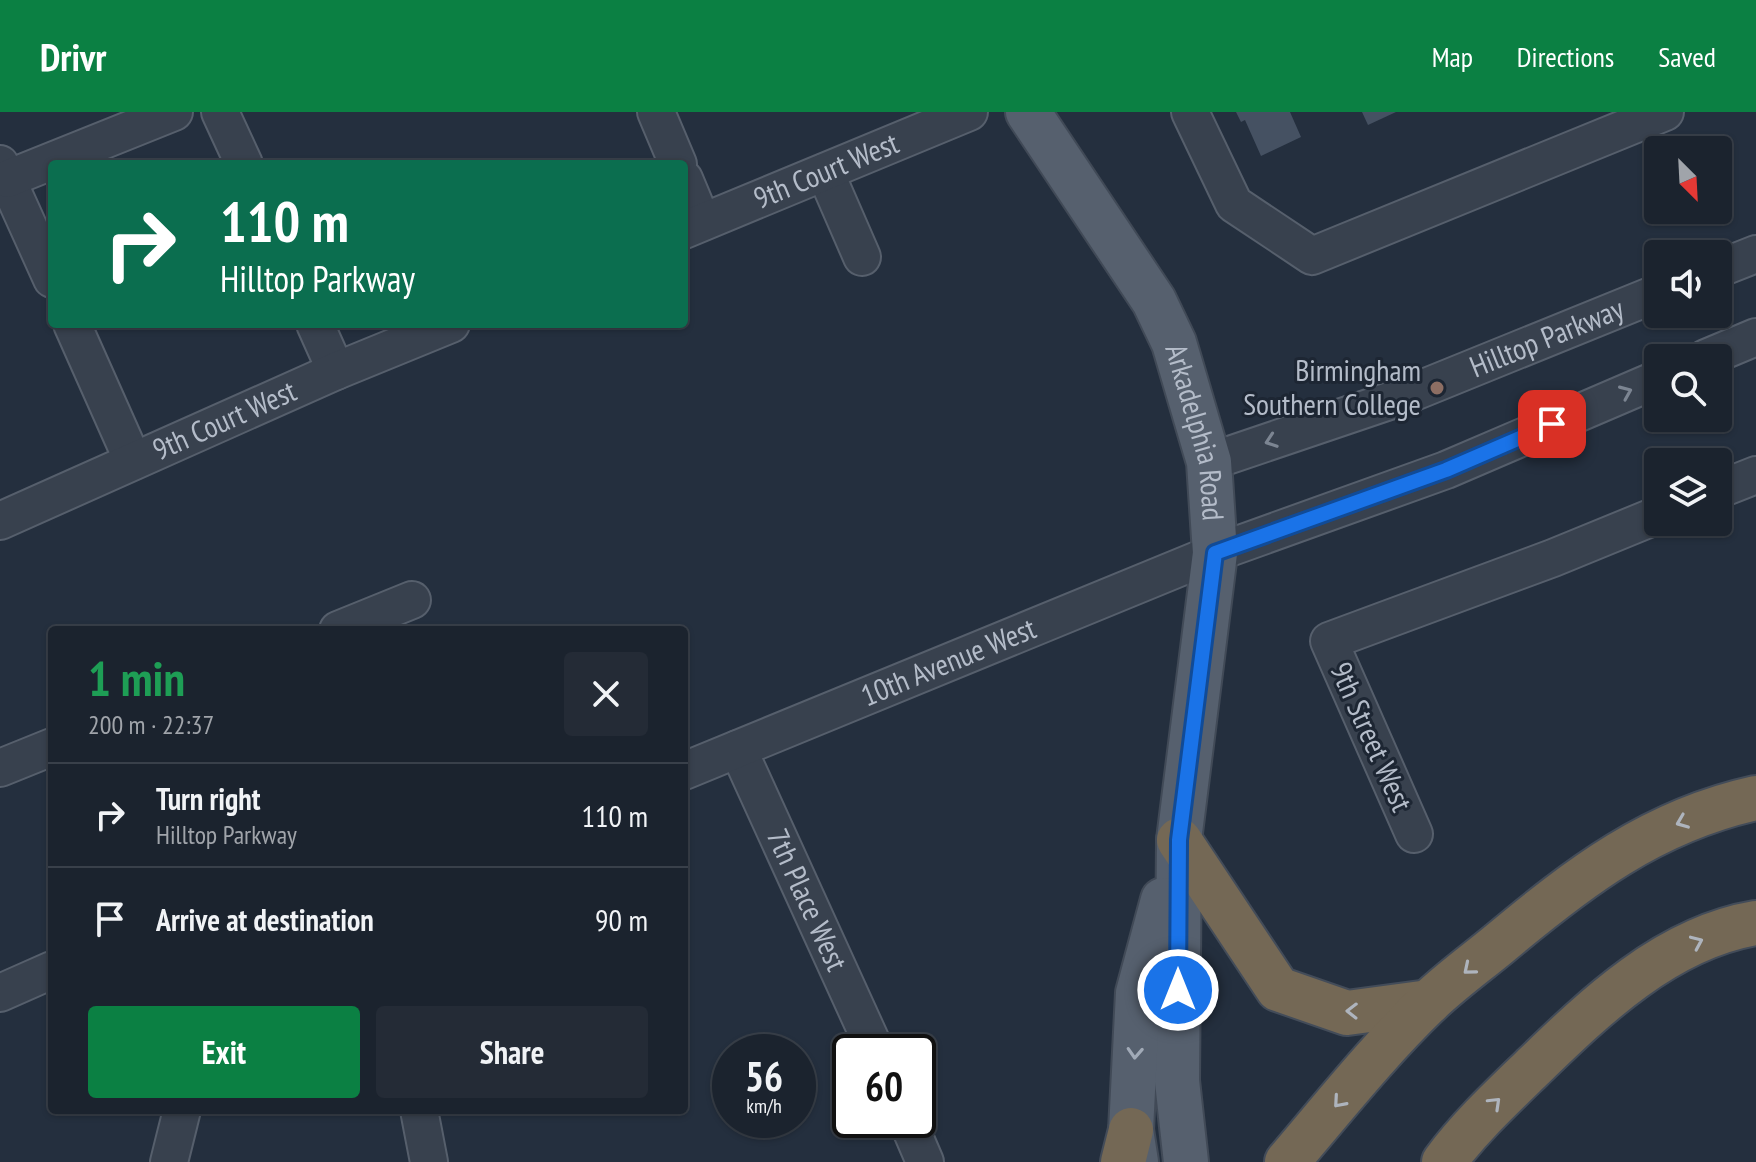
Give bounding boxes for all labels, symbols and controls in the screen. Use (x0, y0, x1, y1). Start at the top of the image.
text: Drivr (40, 32, 106, 81)
text: Map (1432, 38, 1473, 75)
text: Directions (1517, 38, 1614, 75)
text: Saved (1658, 38, 1716, 75)
street label: 9th Court West (747, 122, 905, 217)
north arrow (1644, 136, 1732, 224)
map controls (1644, 136, 1732, 536)
text: 110 m (220, 185, 349, 257)
icon: right (88, 192, 192, 296)
button: sound (1644, 240, 1732, 328)
text: Hilltop Parkway (220, 255, 415, 302)
street label: Hilltop Parkway (1464, 288, 1630, 385)
street label: Arkadelphia Road (1157, 339, 1234, 522)
button: search (1644, 344, 1732, 432)
place label: Birmingham Southern College (1243, 350, 1421, 423)
street label: 9th Court West (146, 370, 303, 468)
marker: Birmingham Southern College (1428, 379, 1446, 397)
one-way arrow (1618, 386, 1632, 402)
pin (1518, 390, 1586, 458)
icon: arrive (1530, 402, 1574, 446)
one-way arrow (1265, 431, 1279, 447)
button: layers (1644, 448, 1732, 536)
street label: 10th Avenue West (855, 607, 1042, 714)
text: 1 min (88, 647, 185, 709)
button: close (564, 652, 648, 736)
street label: 9th Street West (1322, 656, 1423, 818)
text: 200 m · 22:37 (88, 708, 214, 741)
text: Turn right (156, 779, 260, 818)
icon: right (88, 793, 132, 837)
text: 110 m (582, 796, 648, 835)
one-way arrow (1676, 812, 1690, 829)
text: Hilltop Parkway (156, 818, 297, 851)
street label: 7th Place West (759, 822, 858, 977)
icon: arrive (88, 897, 132, 941)
text: Arrive at destination (156, 900, 374, 939)
text: 90 m (595, 900, 648, 939)
one-way arrow (1689, 935, 1703, 951)
position arrow (1136, 948, 1220, 1032)
one-way arrow (1464, 959, 1478, 974)
one-way arrow (1345, 1002, 1358, 1020)
button: Exit (88, 1006, 360, 1098)
button: Share (376, 1006, 648, 1098)
speed limit sign: 60 (832, 1034, 936, 1138)
one-way arrow (1127, 1047, 1144, 1060)
text: 56 (745, 1050, 783, 1102)
one-way arrow (1334, 1092, 1349, 1107)
text: km/h (746, 1093, 782, 1119)
one-way arrow (1486, 1098, 1500, 1113)

